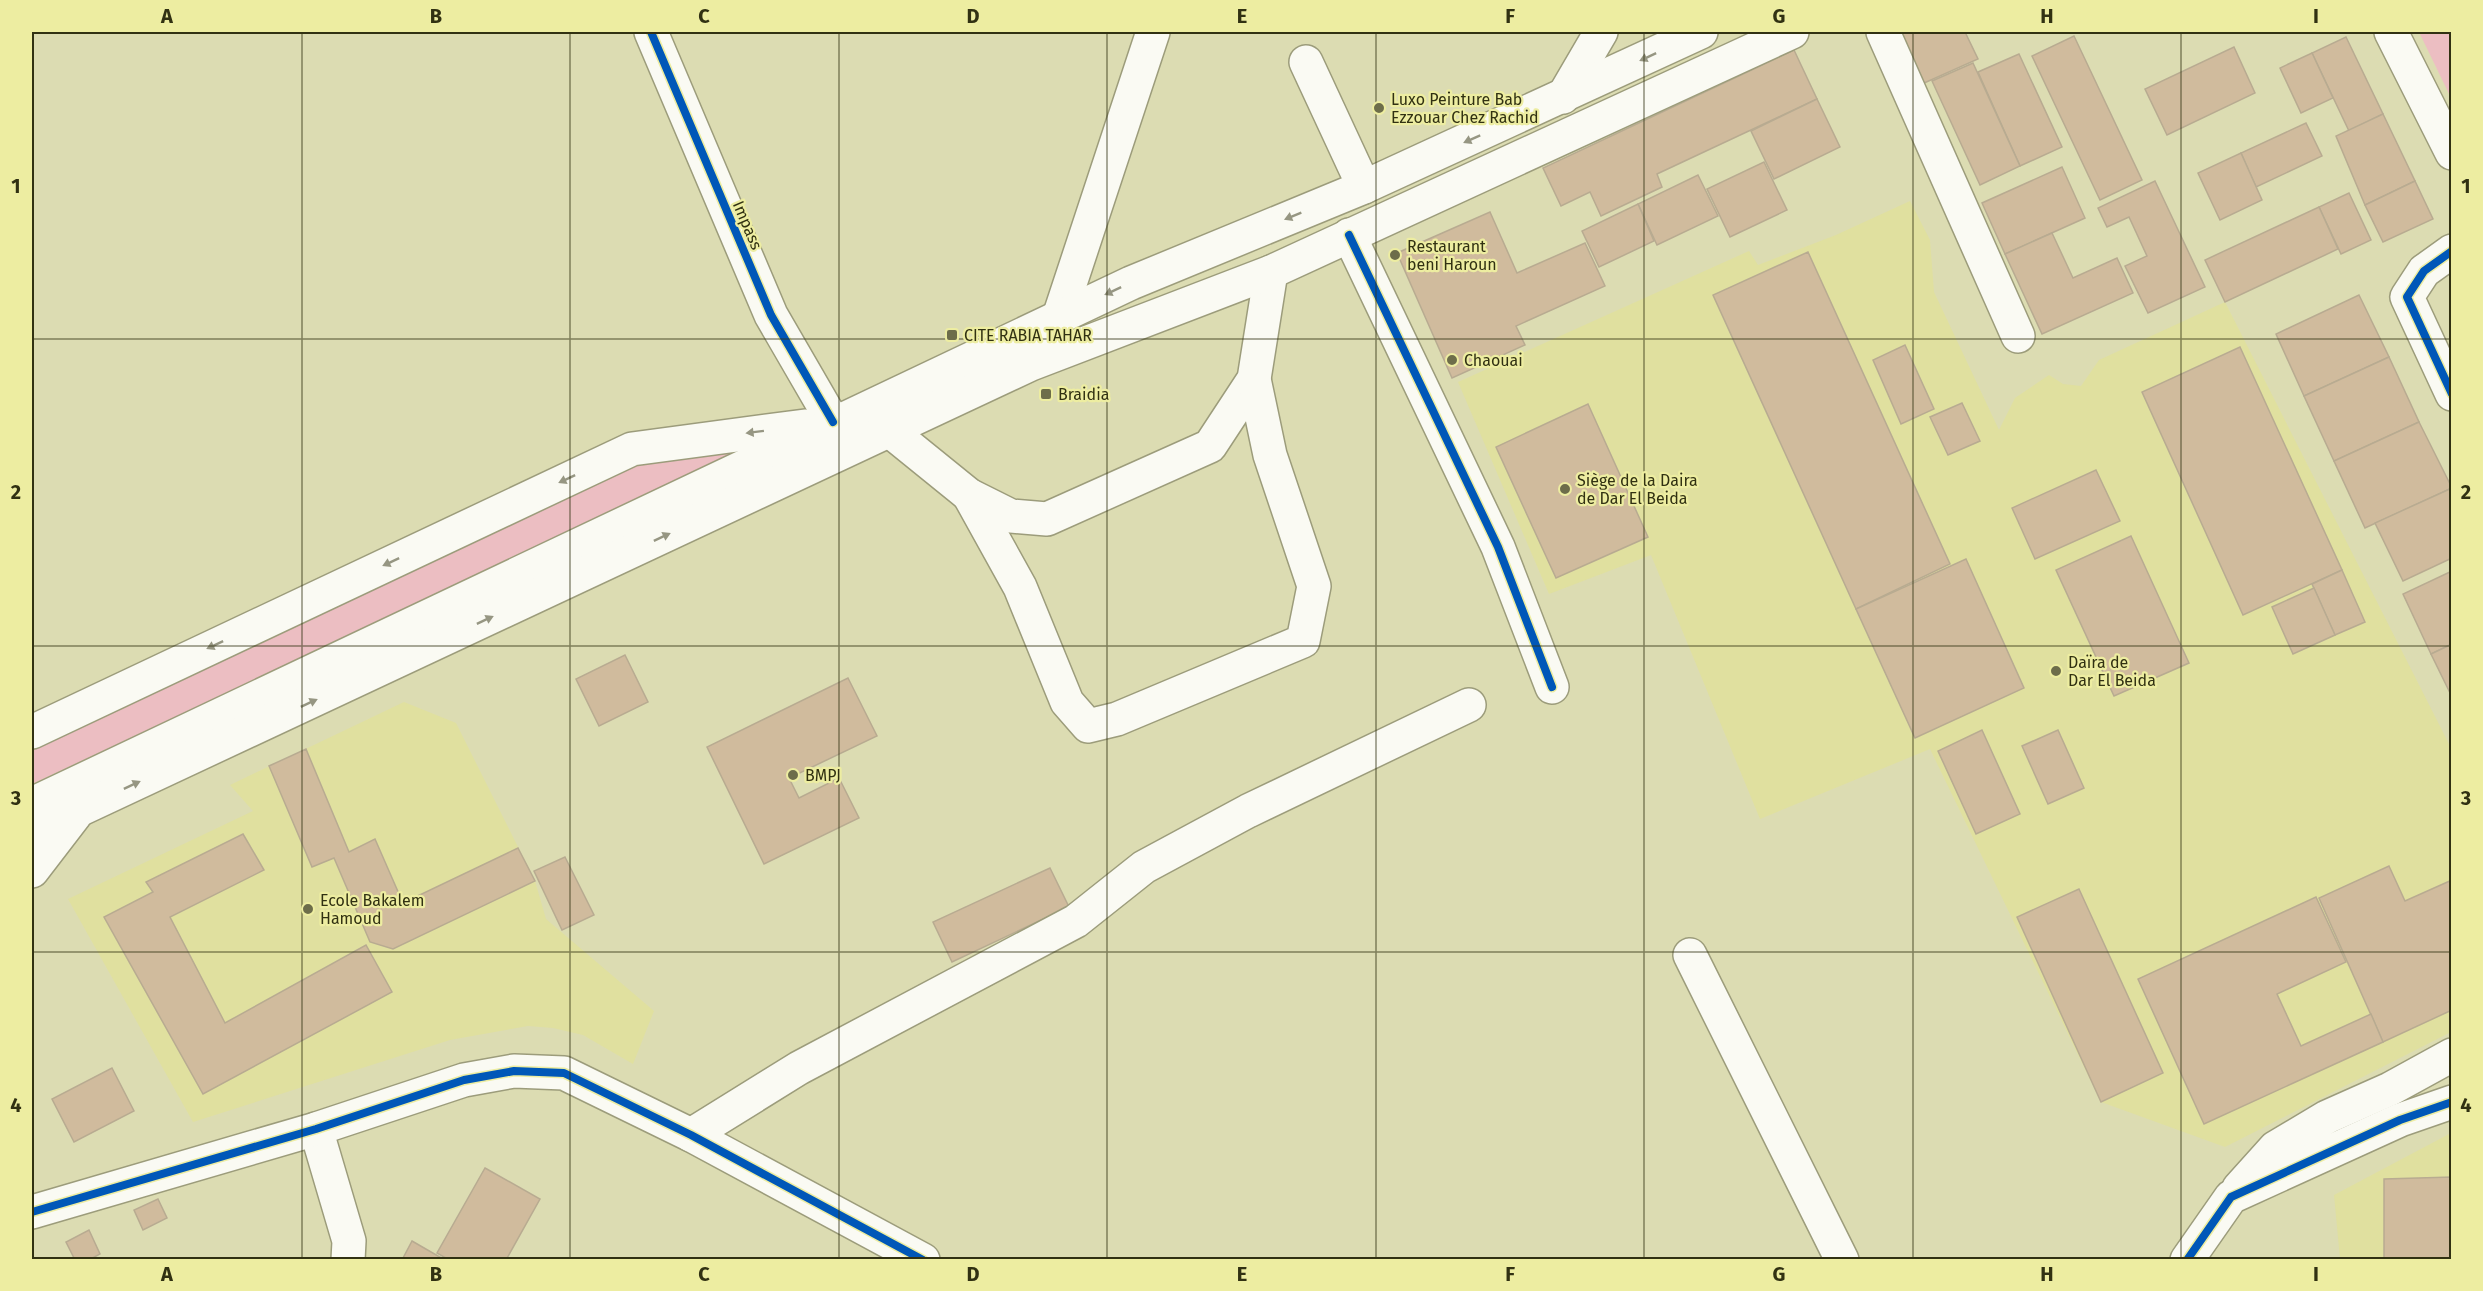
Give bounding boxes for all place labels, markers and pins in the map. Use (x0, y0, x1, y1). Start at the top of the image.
place label: Luxo Peinture Bab Ezzouar Chez Rachid (1391, 90, 1539, 127)
marker: Luxo Peinture Bab Ezzouar Chez Rachid (1372, 101, 1386, 115)
place label: Restaurant beni Haroun (1407, 237, 1497, 274)
marker: Restaurant beni Haroun (1388, 248, 1402, 262)
place label: CITE RABIA TAHAR (964, 326, 1092, 345)
marker: CITE RABIA TAHAR (945, 328, 959, 342)
place label: Chaouai (1464, 351, 1523, 370)
marker: Chaouai (1445, 353, 1459, 367)
place label: Braidia (1058, 385, 1109, 404)
marker: Braidia (1039, 387, 1053, 401)
place label: Siège de la Daira de Dar El Beida (1577, 471, 1698, 508)
marker: Siège de la Daira de Dar El Beida (1558, 482, 1572, 496)
place label: Daïra de Dar El Beida (2068, 653, 2156, 690)
marker: Daïra de Dar El Beida (2049, 664, 2063, 678)
place label: BMPJ (805, 766, 841, 785)
marker: BMPJ (786, 768, 800, 782)
place label: Ecole Bakalem Hamoud (320, 891, 424, 928)
marker: Ecole Bakalem Hamoud (301, 902, 315, 916)

